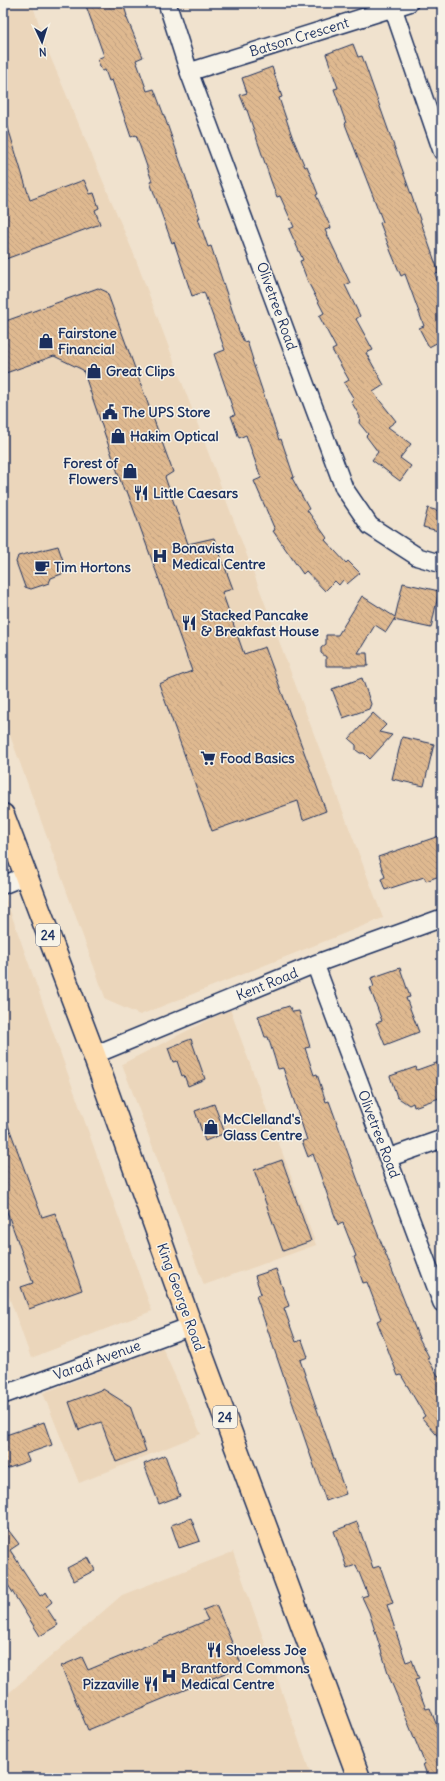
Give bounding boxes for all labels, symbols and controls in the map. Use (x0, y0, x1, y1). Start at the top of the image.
street label: Batson Crescent (247, 13, 351, 61)
north arrow (22, 22, 62, 62)
text: N (38, 45, 47, 59)
street label: Olivetree Road (253, 259, 301, 353)
place label: Fairstone Financial (58, 324, 117, 358)
shop icon: Fairstone Financial (37, 332, 55, 350)
shop icon: Great Clips (85, 362, 103, 380)
place label: Great Clips (106, 362, 175, 380)
public building icon: The UPS Store (101, 403, 119, 421)
place label: The UPS Store (122, 403, 211, 421)
shop icon: Hakim Optical (109, 427, 127, 445)
place label: Hakim Optical (130, 427, 219, 445)
place label: Forest of Flowers (63, 454, 119, 488)
shop icon: Forest of Flowers (121, 462, 139, 480)
restaurant icon: Little Caesars (132, 484, 150, 502)
place label: Little Caesars (153, 484, 239, 502)
place label: Bonavista Medical Centre (172, 539, 266, 573)
hospital icon: Bonavista Medical Centre (151, 547, 169, 565)
cafe icon: Tim Hortons (33, 558, 51, 576)
place label: Tim Hortons (54, 558, 131, 576)
place label: Stacked Pancake & Breakfast House (201, 606, 319, 640)
restaurant icon: Stacked Pancake & Breakfast House (180, 614, 198, 632)
supermarket icon: Food Basics (199, 749, 217, 767)
place label: Food Basics (220, 749, 295, 767)
road number: 24 (36, 924, 60, 946)
street label: Kent Road (234, 964, 300, 1004)
street label: Olivetree Road (354, 1087, 404, 1181)
place label: McClelland's Glass Centre (223, 1110, 303, 1144)
shop icon: McClelland's Glass Centre (202, 1118, 220, 1136)
street label: King George Road (153, 1241, 209, 1353)
street label: Varadi Avenue (51, 1336, 143, 1384)
road number: 24 (213, 1406, 237, 1428)
restaurant icon: Shoeless Joe (205, 1641, 223, 1659)
place label: Shoeless Joe (226, 1641, 307, 1659)
place label: Brantford Commons Medical Centre (181, 1659, 310, 1693)
hospital icon: Brantford Commons Medical Centre (160, 1667, 178, 1685)
place label: Pizzaville (82, 1675, 139, 1693)
restaurant icon: Pizzaville (142, 1675, 160, 1693)

